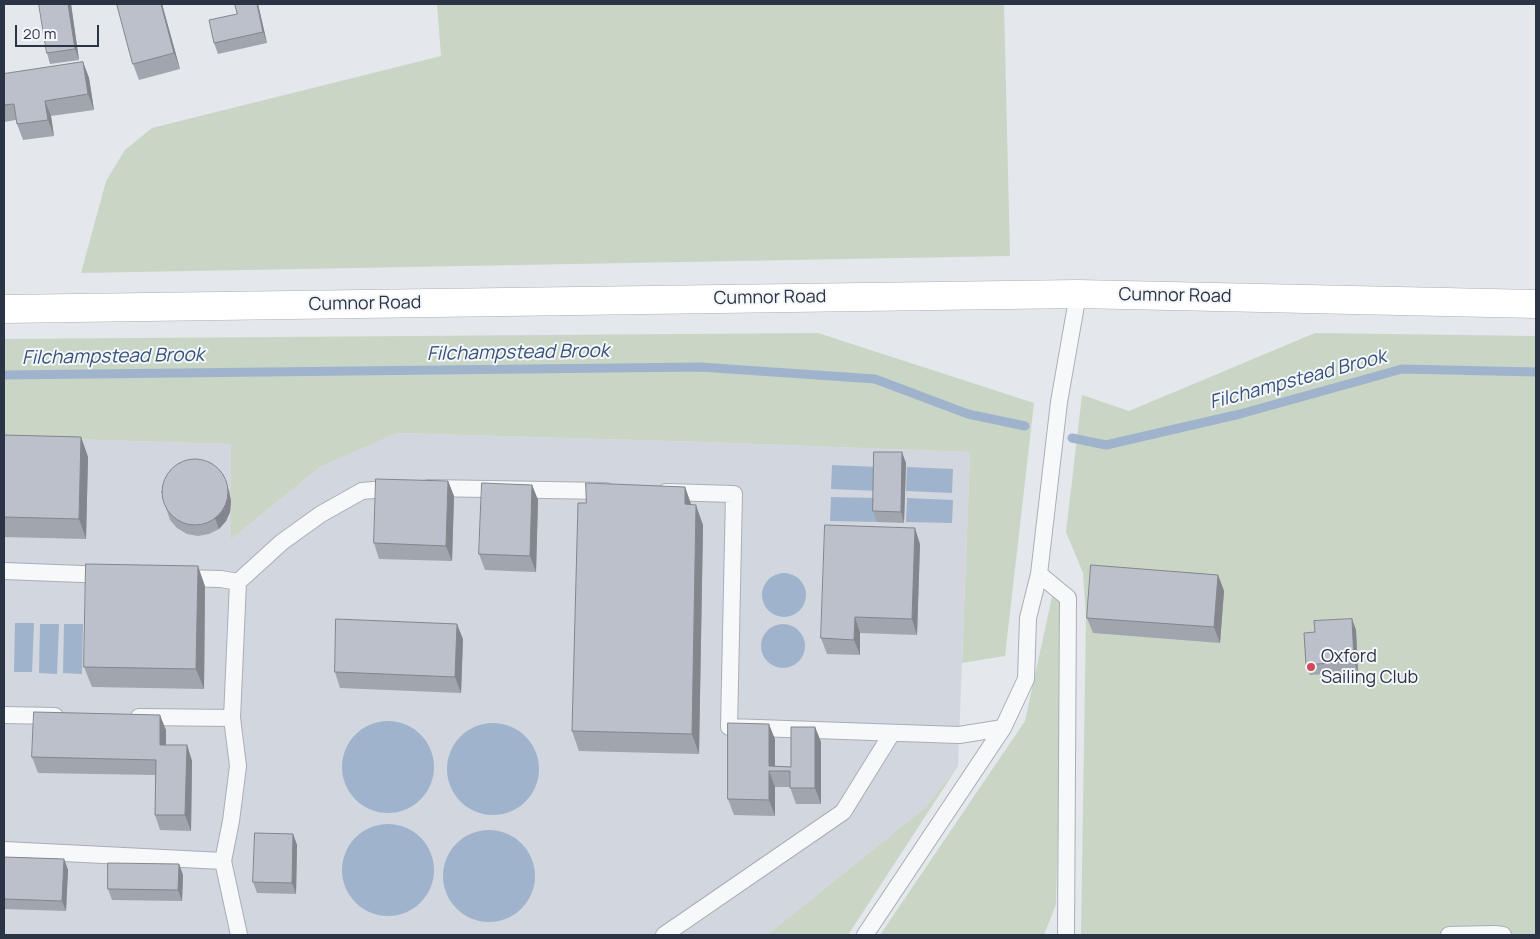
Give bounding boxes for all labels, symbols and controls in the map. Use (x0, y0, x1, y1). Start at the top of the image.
scale bar (18, 15, 101, 47)
text: 20 m (23, 23, 56, 44)
street label: Cumnor Road (1118, 284, 1232, 308)
street label: Cumnor Road (713, 286, 827, 310)
street label: Cumnor Road (308, 292, 422, 316)
water label: Filchampstead Brook (427, 340, 609, 366)
water label: Filchampstead Brook (22, 344, 204, 370)
water label: Filchampstead Brook (1207, 345, 1389, 415)
place label: Oxford Sailing Club (1321, 646, 1418, 689)
marker: Oxford Sailing Club (1305, 661, 1317, 673)

